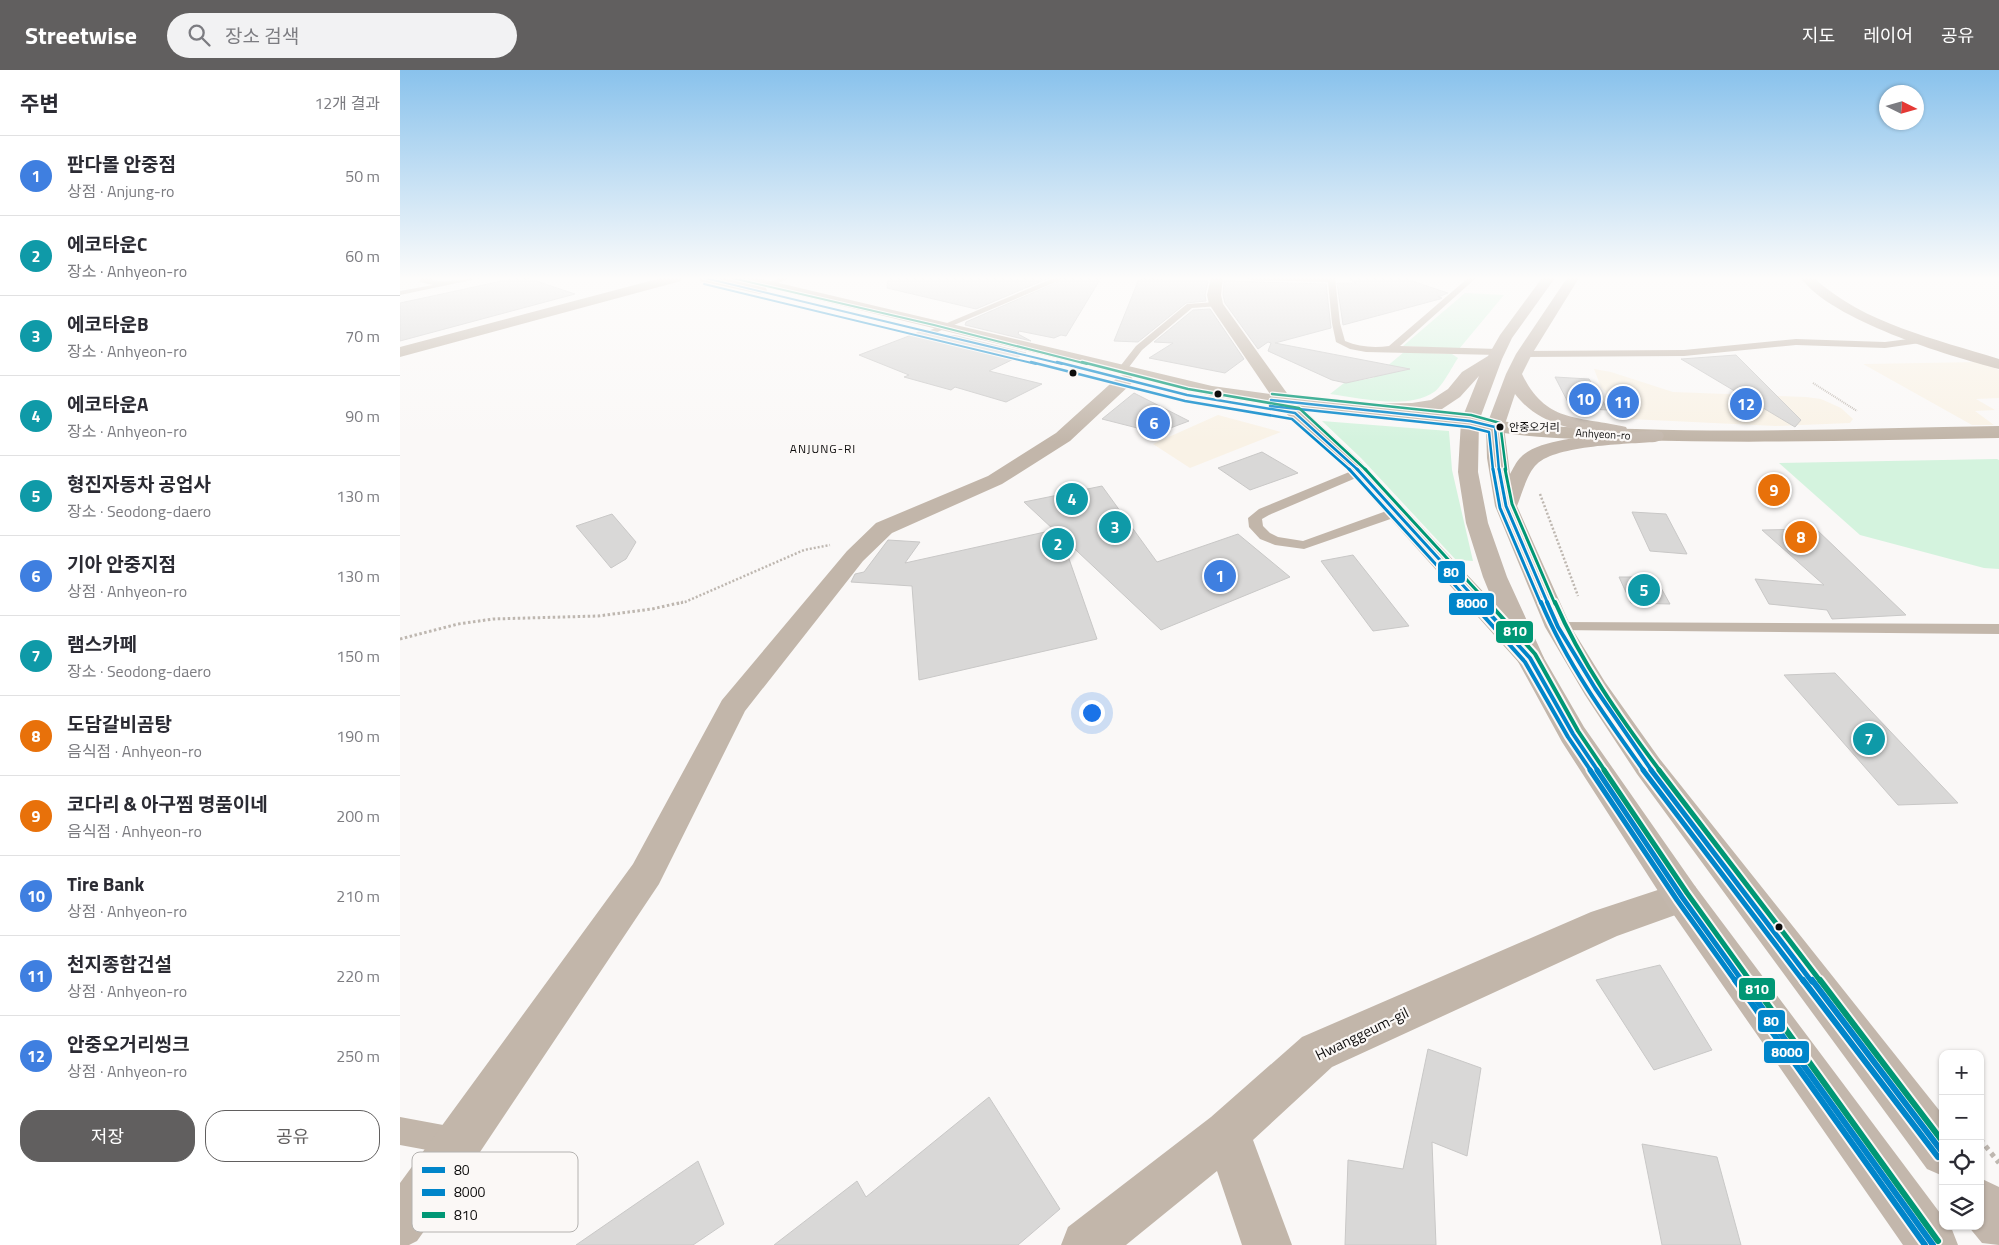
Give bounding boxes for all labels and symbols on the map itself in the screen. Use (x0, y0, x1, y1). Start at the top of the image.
north arrow (1879, 85, 1924, 130)
unlabelled marker (1068, 368, 1078, 378)
pin: 10 (1569, 380, 1601, 418)
pin: 11 (1607, 383, 1639, 421)
pin: 12 (1730, 385, 1762, 423)
unlabelled marker (1213, 389, 1223, 399)
pin: 6 (1138, 404, 1170, 442)
place label: 안중오거리 (1509, 419, 1560, 435)
marker: 안중오거리 (1495, 422, 1505, 432)
street label: Anhyeon-ro (1575, 425, 1631, 443)
district label: ANJUNG-RI (790, 439, 856, 458)
pin: 9 (1758, 471, 1790, 509)
pin: 4 (1056, 480, 1088, 518)
pin: 3 (1099, 508, 1131, 546)
pin: 8 (1785, 518, 1817, 556)
pin: 2 (1042, 525, 1074, 563)
pin: 1 (1204, 557, 1236, 595)
line badge: 80 (1437, 560, 1466, 584)
text: 80 (1443, 561, 1459, 582)
pin: 5 (1628, 571, 1660, 609)
line badge: 8000 (1448, 592, 1495, 616)
text: 8000 (1456, 592, 1488, 613)
line badge: 810 (1495, 620, 1534, 644)
text: 810 (1503, 620, 1527, 641)
your location (1079, 700, 1105, 726)
pin: 7 (1853, 720, 1885, 758)
unlabelled marker (1774, 922, 1784, 932)
line badge: 810 (1738, 977, 1776, 1001)
text: 810 (1745, 978, 1769, 999)
street label: Hwanggeum-gil (1311, 1001, 1412, 1066)
line badge: 80 (1757, 1009, 1786, 1033)
text: 80 (1763, 1010, 1779, 1031)
line badge: 8000 (1763, 1040, 1810, 1064)
text: 8000 (1771, 1041, 1803, 1062)
legend (412, 1152, 578, 1232)
text: 80 (454, 1159, 470, 1180)
text: 8000 (454, 1181, 486, 1202)
text: 810 (454, 1204, 478, 1225)

